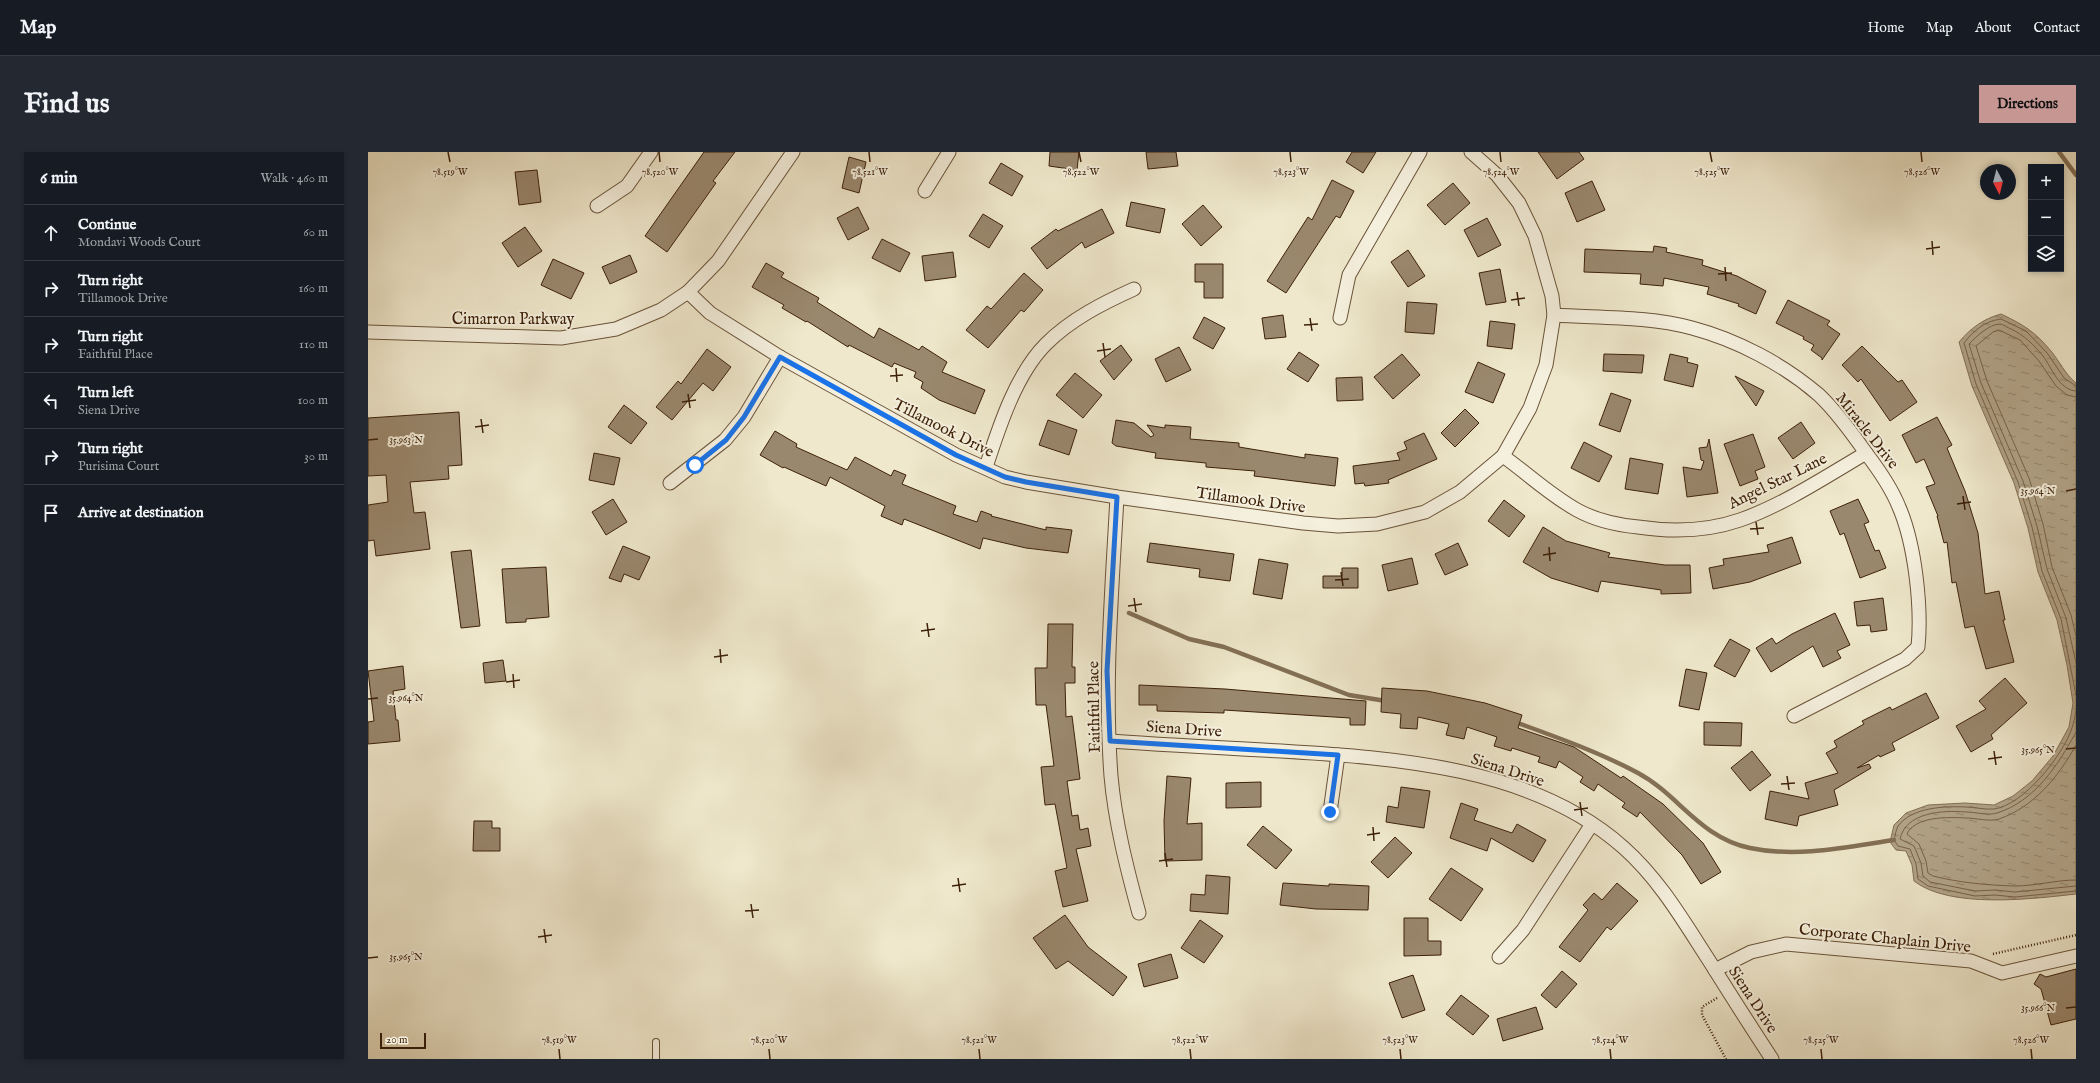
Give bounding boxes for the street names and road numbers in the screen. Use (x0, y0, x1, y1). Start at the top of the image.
street label: Cimarron Parkway (452, 310, 574, 330)
street label: Miracle Drive (1830, 389, 1902, 473)
street label: Tillamook Drive (889, 395, 997, 463)
street label: Angel Star Lane (1724, 449, 1831, 515)
street label: Tillamook Drive (1195, 483, 1307, 519)
street label: Faithful Place (1084, 661, 1106, 753)
street label: Siena Drive (1145, 717, 1222, 743)
street label: Siena Drive (1468, 750, 1547, 792)
street label: Corporate Chaplain Drive (1798, 920, 1972, 958)
street label: Siena Drive (1723, 963, 1781, 1037)

